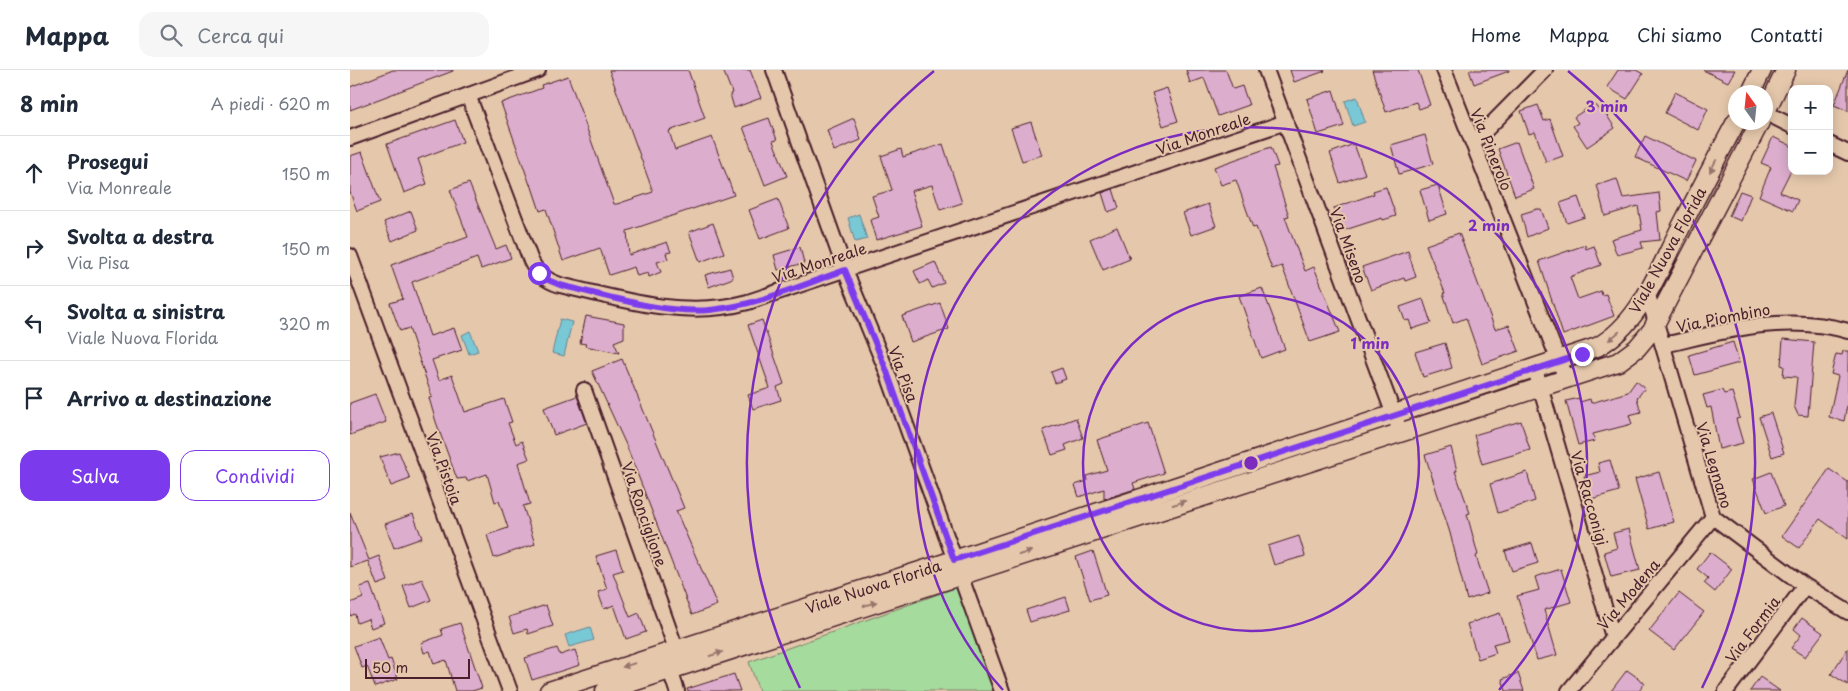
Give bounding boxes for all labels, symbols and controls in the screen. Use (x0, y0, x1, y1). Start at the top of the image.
search box (139, 12, 489, 57)
text: Mappa (25, 17, 109, 53)
icon: search (157, 21, 185, 49)
text: Cerca qui (197, 21, 284, 49)
text: Home (1471, 21, 1521, 48)
text: Mappa (1549, 21, 1609, 48)
text: Chi siamo (1637, 21, 1722, 48)
text: Contatti (1750, 21, 1823, 48)
north arrow (1728, 85, 1773, 130)
map controls (1788, 85, 1833, 175)
button: + (1788, 85, 1833, 130)
text: 8 min (20, 87, 79, 119)
text: A piedi · 620 m (211, 91, 330, 115)
text: 3 min (1586, 94, 1628, 117)
street label: Via Pinerolo (1465, 104, 1519, 194)
street label: Via Monreale (1153, 106, 1253, 160)
button: − (1788, 130, 1833, 175)
text: Prosegui (67, 147, 149, 175)
one-way arrow (1709, 158, 1717, 173)
icon: ahead (20, 159, 48, 187)
text: 150 m (282, 161, 330, 185)
text: Via Monreale (67, 175, 172, 199)
street label: Viale Nuova Florida (1623, 182, 1712, 318)
street label: Via Miseno (1325, 204, 1373, 286)
text: 2 min (1468, 213, 1510, 236)
text: Svolta a destra (67, 222, 214, 250)
icon: right (20, 234, 48, 262)
text: 150 m (282, 236, 330, 260)
street label: Via Monreale (769, 236, 869, 288)
text: Via Pisa (67, 250, 129, 274)
route start (528, 262, 551, 285)
text: Svolta a sinistra (67, 297, 225, 325)
street label: Via Piombino (1674, 297, 1772, 337)
icon: left (20, 309, 48, 337)
text: 320 m (279, 311, 330, 335)
text: Viale Nuova Florida (67, 325, 218, 349)
one-way arrow (1608, 330, 1621, 341)
text: 1 min (1351, 331, 1389, 354)
street label: Via Pisa (883, 343, 925, 406)
route end (1571, 343, 1594, 366)
icon: arrive (20, 384, 48, 412)
text: Arrivo a destinazione (67, 384, 272, 412)
street label: Via Legnano (1691, 419, 1739, 511)
street label: Via Pistoia (421, 428, 469, 509)
street label: Via Racconigi (1565, 448, 1615, 548)
button: Salva (20, 450, 170, 501)
button: Condividi (180, 450, 330, 501)
centre of rings (1242, 454, 1260, 472)
street label: Via Ronciglione (616, 458, 674, 570)
one-way arrow (1172, 499, 1187, 506)
one-way arrow (1017, 549, 1032, 557)
street label: Viale Nuova Florida (802, 553, 944, 619)
street label: Via Modena (1591, 553, 1665, 635)
street label: Via Formia (1719, 590, 1785, 667)
one-way arrow (863, 599, 878, 607)
one-way arrow (709, 650, 724, 658)
scale bar (365, 656, 470, 679)
text: 50 m (372, 657, 408, 678)
one-way arrow (622, 662, 637, 669)

